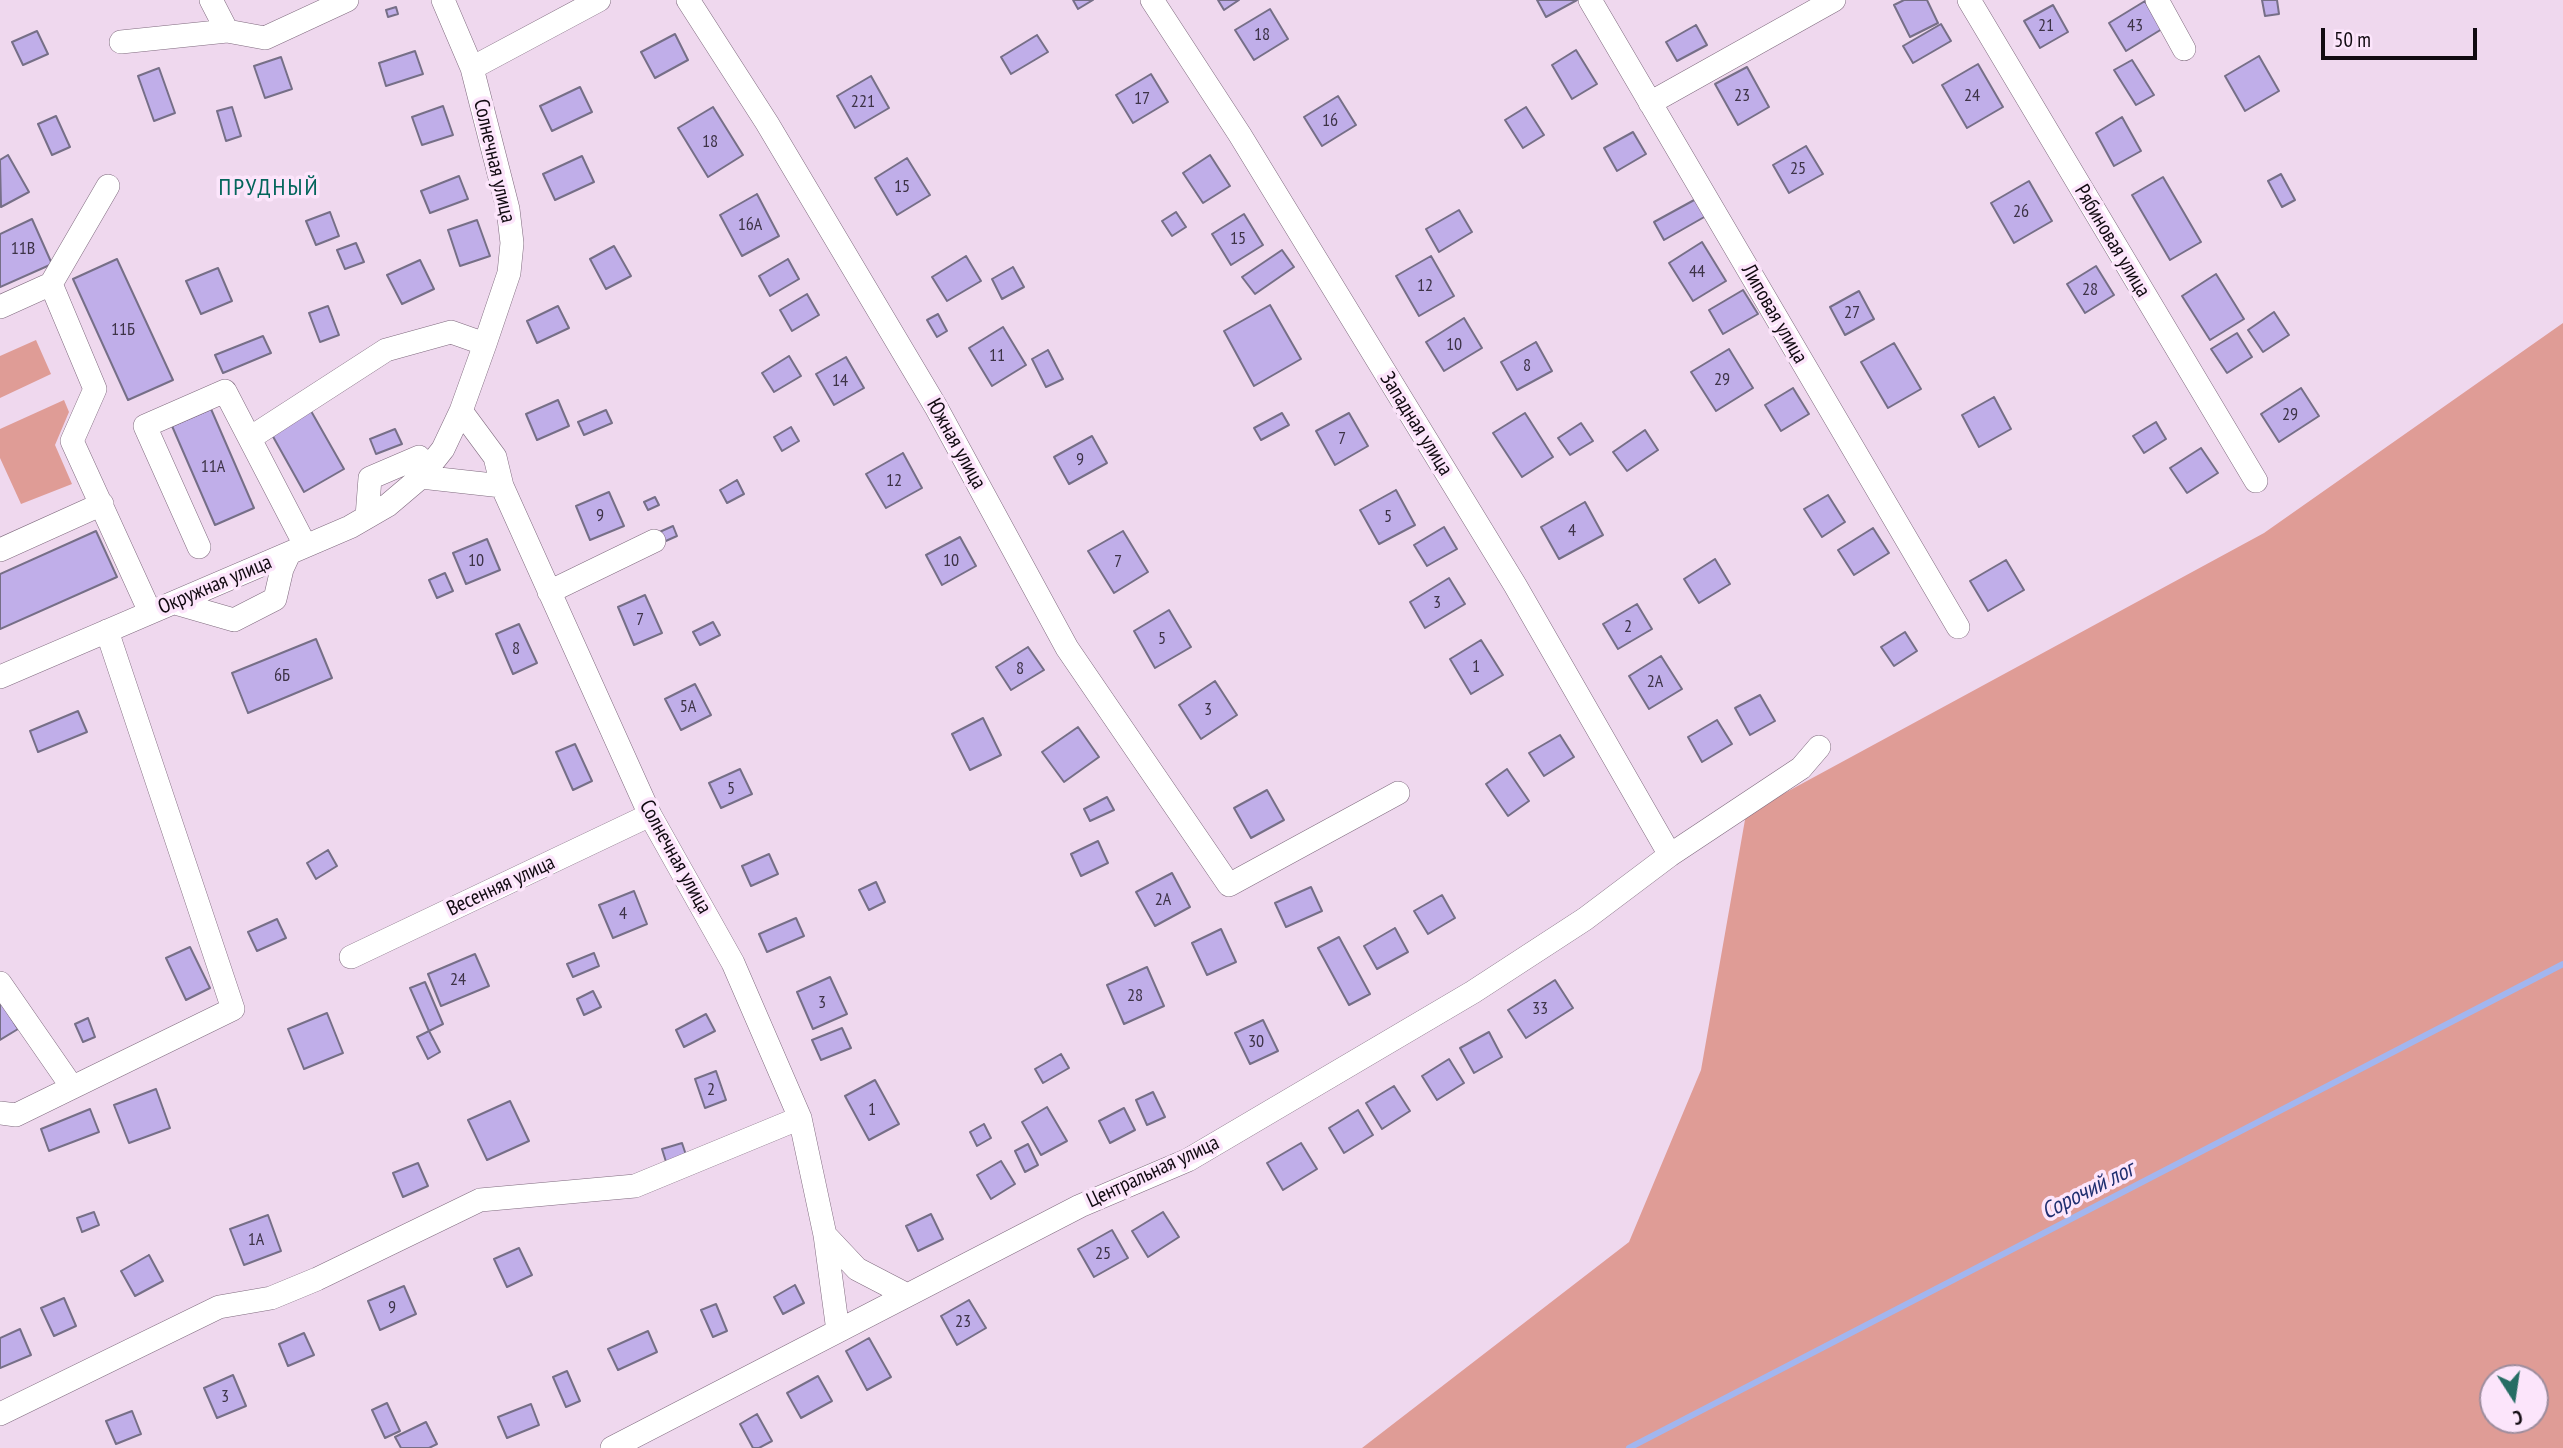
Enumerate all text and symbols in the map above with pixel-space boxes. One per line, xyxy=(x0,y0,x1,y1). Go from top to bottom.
scale bar xyxy=(2325,14,2481,58)
house number: 21 xyxy=(2038,15,2054,37)
house number: 43 xyxy=(2127,15,2143,37)
house number: 18 xyxy=(1254,24,1270,46)
text: 50 m xyxy=(2334,26,2371,53)
house number: 23 xyxy=(1734,85,1750,107)
house number: 24 xyxy=(1964,85,1980,107)
house number: 17 xyxy=(1134,88,1150,110)
house number: 221 xyxy=(851,91,875,113)
street label: Солнечная улица xyxy=(468,97,520,225)
house number: 16 xyxy=(1322,110,1338,132)
house number: 18 xyxy=(702,131,718,153)
house number: 25 xyxy=(1790,158,1806,180)
district label: ПРУДНЫЙ xyxy=(219,174,319,202)
house number: 15 xyxy=(894,176,910,198)
street label: Рябиновая улица xyxy=(2069,180,2155,302)
house number: 26 xyxy=(2013,201,2029,223)
house number: 16А xyxy=(738,214,762,236)
house number: 15 xyxy=(1230,228,1246,250)
house number: 11В xyxy=(11,238,35,260)
street label: Липовая улица xyxy=(1735,260,1813,368)
house number: 44 xyxy=(1689,261,1705,283)
house number: 12 xyxy=(1417,275,1433,297)
house number: 28 xyxy=(2082,279,2098,301)
house number: 27 xyxy=(1844,302,1860,324)
house number: 11Б xyxy=(111,319,135,341)
house number: 10 xyxy=(1446,334,1462,356)
house number: 11 xyxy=(989,345,1005,367)
house number: 8 xyxy=(1523,355,1531,377)
street label: Западная улица xyxy=(1374,368,1458,480)
house number: 29 xyxy=(1714,369,1730,391)
house number: 14 xyxy=(832,370,848,392)
street label: Южная улица xyxy=(921,394,991,494)
house number: 29 xyxy=(2282,404,2298,426)
house number: 7 xyxy=(1338,428,1346,450)
house number: 9 xyxy=(1076,449,1084,471)
house number: 11А xyxy=(201,456,225,478)
house number: 12 xyxy=(886,470,902,492)
house number: 9 xyxy=(596,505,604,527)
house number: 5 xyxy=(1384,506,1392,528)
house number: 4 xyxy=(1568,520,1576,542)
street label: Окружная улица xyxy=(154,550,276,620)
house number: 10 xyxy=(468,550,484,572)
house number: 10 xyxy=(943,550,959,572)
house number: 7 xyxy=(1114,551,1122,573)
house number: 3 xyxy=(1433,592,1441,614)
house number: 7 xyxy=(636,609,644,631)
house number: 2 xyxy=(1624,616,1632,638)
house number: 5 xyxy=(1158,628,1166,650)
house number: 8 xyxy=(512,638,520,660)
house number: 1 xyxy=(1472,656,1480,678)
house number: 8 xyxy=(1016,658,1024,680)
house number: 6Б xyxy=(274,665,290,687)
house number: 2А xyxy=(1647,671,1663,693)
house number: 5А xyxy=(680,696,696,718)
house number: 3 xyxy=(1204,699,1212,721)
house number: 5 xyxy=(727,778,735,800)
street label: Солнечная улица xyxy=(633,796,717,918)
street label: Весенняя улица xyxy=(443,850,559,922)
house number: 2А xyxy=(1155,889,1171,911)
house number: 4 xyxy=(619,903,627,925)
house number: 24 xyxy=(450,969,466,991)
house number: 28 xyxy=(1127,985,1143,1007)
house number: 3 xyxy=(818,992,826,1014)
house number: 33 xyxy=(1532,998,1548,1020)
house number: 30 xyxy=(1248,1031,1264,1053)
house number: 2 xyxy=(707,1079,715,1101)
house number: 1 xyxy=(868,1099,876,1121)
street label: Центральная улица xyxy=(1083,1130,1223,1214)
water label: Сорочий лог xyxy=(2037,1156,2139,1226)
house number: 1А xyxy=(248,1229,264,1251)
house number: 25 xyxy=(1095,1243,1111,1265)
house number: 9 xyxy=(388,1297,396,1319)
house number: 23 xyxy=(955,1311,971,1333)
north arrow xyxy=(2479,1364,2549,1434)
house number: 3 xyxy=(221,1386,229,1408)
text: С xyxy=(2511,1405,2525,1430)

